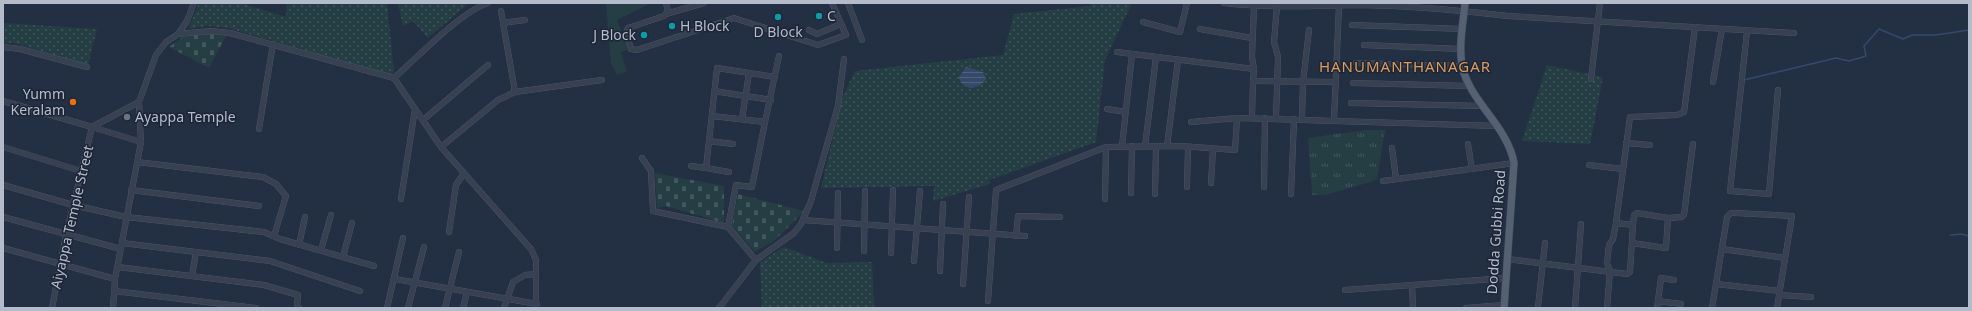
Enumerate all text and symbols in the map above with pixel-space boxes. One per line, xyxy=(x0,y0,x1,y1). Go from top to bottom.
place label: C xyxy=(827,6,836,25)
marker: C xyxy=(814,11,824,21)
marker: D Block xyxy=(773,12,783,22)
place label: H Block xyxy=(680,16,730,35)
marker: H Block xyxy=(667,21,677,31)
place label: D Block xyxy=(753,22,803,41)
place label: J Block xyxy=(591,25,637,44)
marker: J Block xyxy=(639,30,649,40)
district label: HANUMANTHANAGAR xyxy=(1319,56,1491,76)
place label: Yumm Keralam xyxy=(11,84,65,119)
marker: Yumm Keralam xyxy=(68,97,78,107)
place label: Ayappa Temple xyxy=(135,107,236,126)
marker: Ayappa Temple xyxy=(122,112,132,122)
street label: Aiyappa Temple Street xyxy=(46,143,97,291)
street label: Dodda Gubbi Road xyxy=(1482,169,1509,295)

